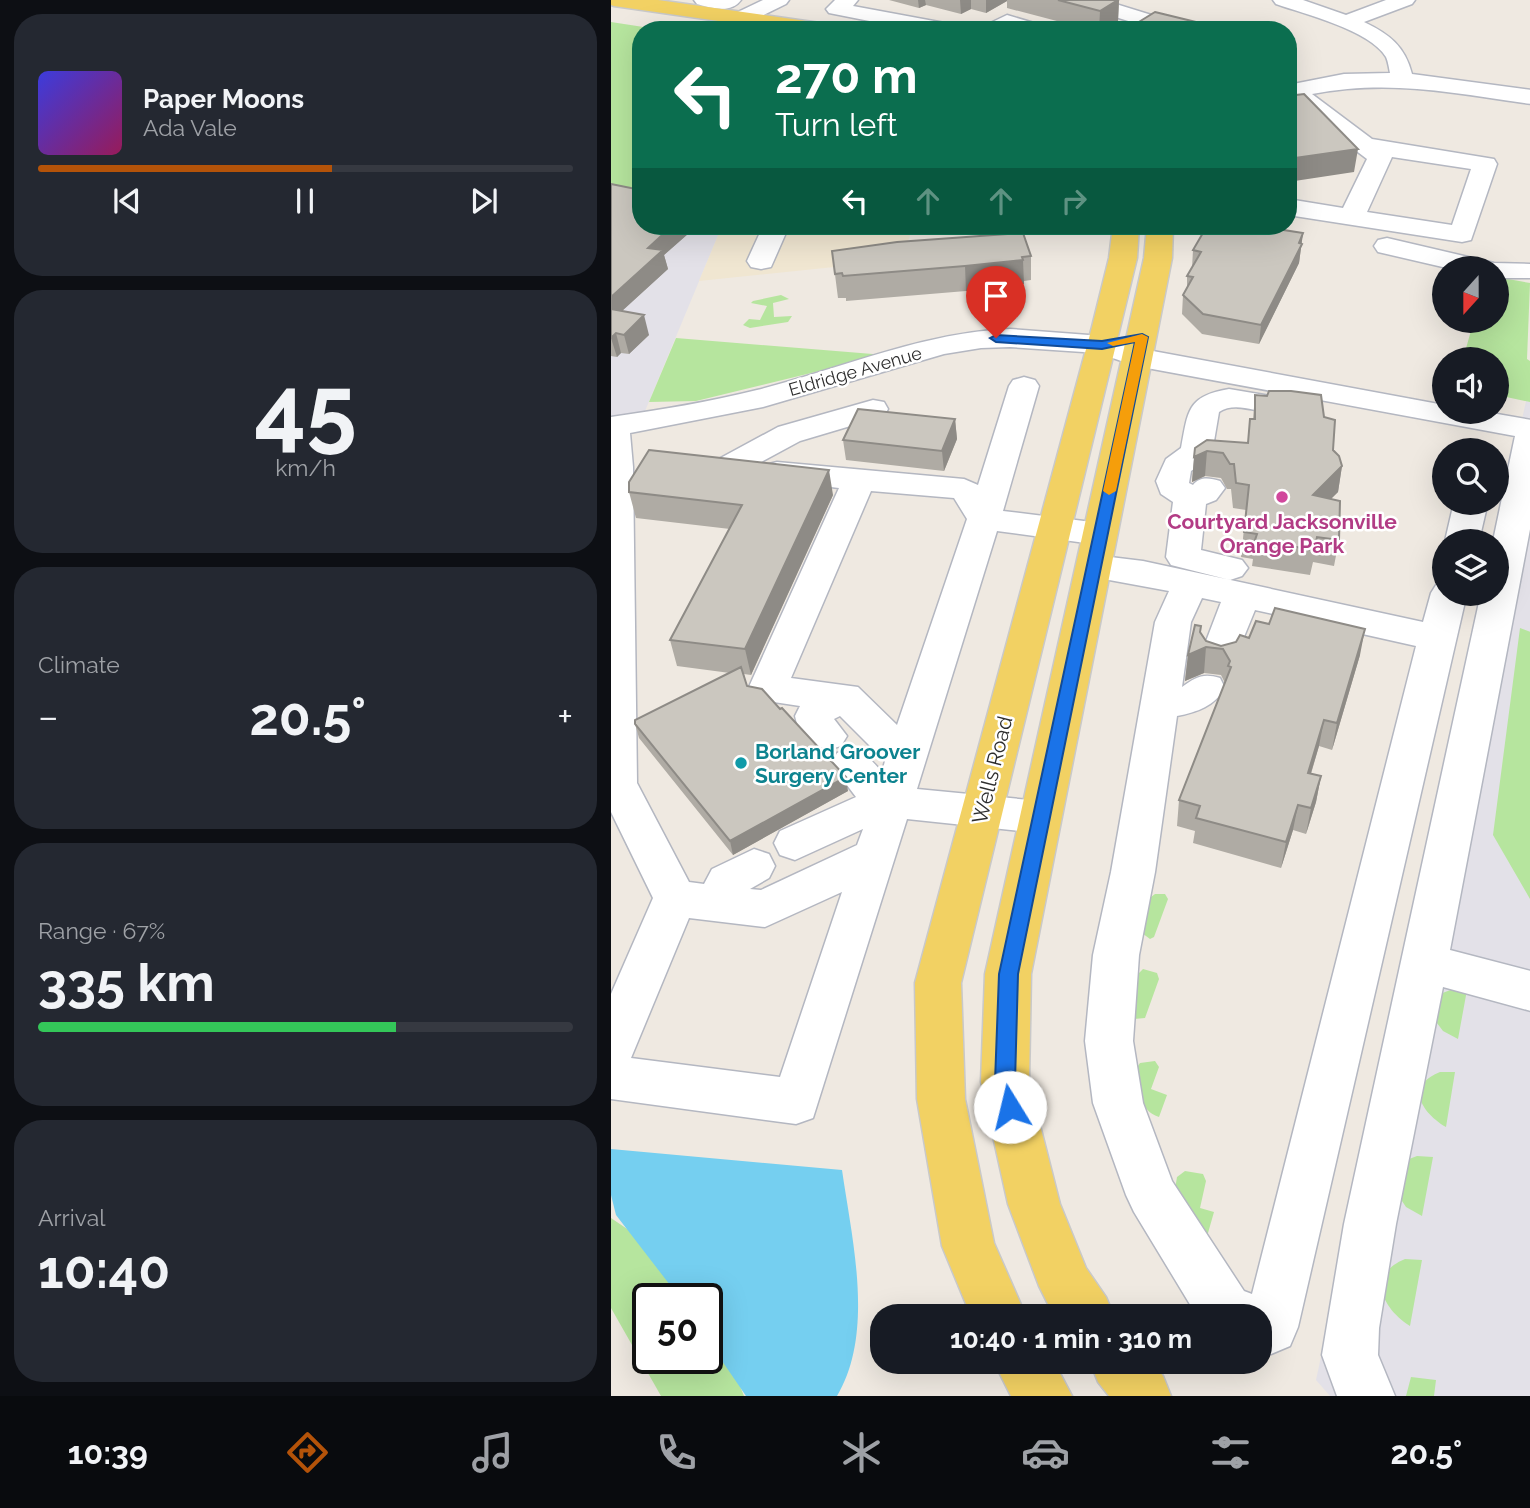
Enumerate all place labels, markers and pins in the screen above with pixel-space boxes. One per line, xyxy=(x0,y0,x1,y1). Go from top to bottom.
pin xyxy=(966,266,1026,338)
marker: Courtyard Jacksonville Orange Park xyxy=(1274,489,1290,505)
place label: Courtyard Jacksonville Orange Park xyxy=(1167,509,1397,558)
place label: Borland Groover Surgery Center xyxy=(755,739,920,788)
marker: Borland Groover Surgery Center xyxy=(733,755,749,771)

